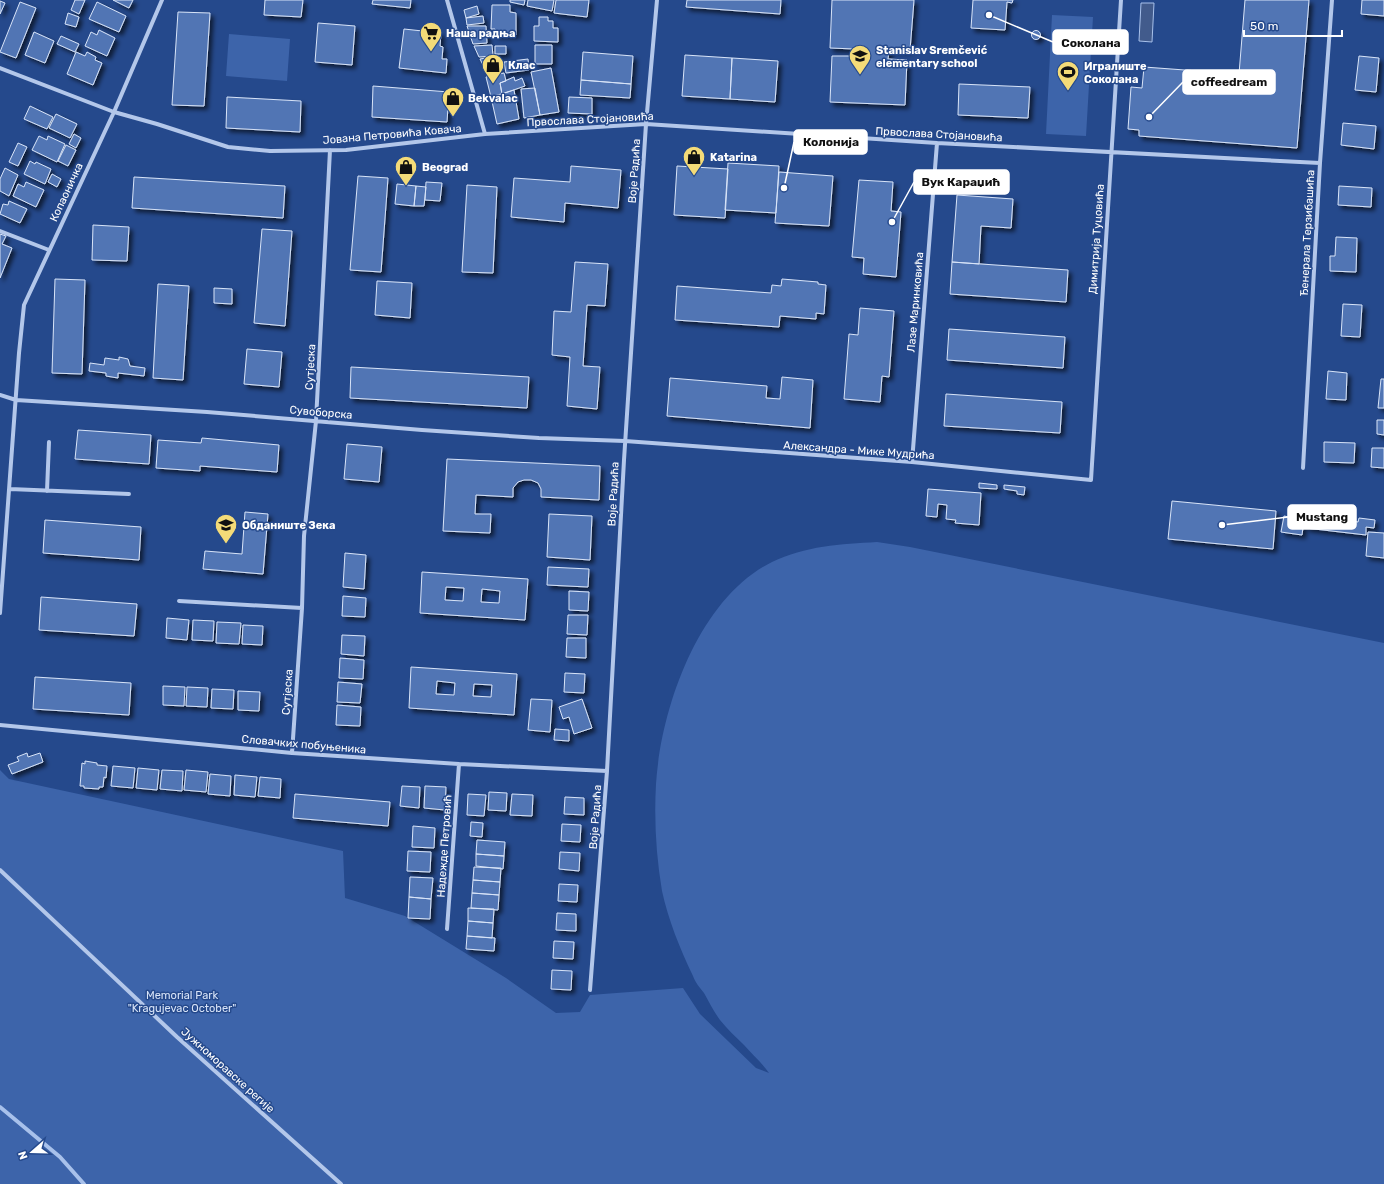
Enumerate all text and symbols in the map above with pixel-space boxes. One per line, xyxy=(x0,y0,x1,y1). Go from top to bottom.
scale bar xyxy=(1244,12,1342,38)
text: 50 m xyxy=(1250,19,1278,33)
supermarket icon: Наша радња xyxy=(418,20,444,53)
place label: Наша радња xyxy=(446,27,515,40)
callout: Соколана xyxy=(1053,30,1128,54)
text: Соколана xyxy=(1061,36,1121,50)
school or university icon: Stanislav Sremčević elementary school xyxy=(847,43,873,76)
place label: Stanislav Sremčević elementary school xyxy=(876,44,988,70)
shop icon: Клас xyxy=(480,52,506,85)
place label: Клас xyxy=(508,59,536,72)
sports icon: Игралиште Соколана xyxy=(1055,59,1081,92)
place label: Игралиште Соколана xyxy=(1084,60,1147,86)
callout: coffeedream xyxy=(1183,70,1275,94)
text: coffeedream xyxy=(1191,75,1267,89)
shop icon: Bekvalac xyxy=(440,85,466,118)
place label: Bekvalac xyxy=(468,92,518,105)
street label: Првослава Стојановића xyxy=(526,110,654,129)
street label: Јована Петровића Ковача xyxy=(322,122,462,147)
street label: Првослава Стојановића xyxy=(875,125,1003,144)
callout: Колонија xyxy=(794,130,867,154)
text: Колонија xyxy=(803,135,859,149)
street label: Воје Радића xyxy=(626,138,643,204)
shop icon: Katarina xyxy=(681,144,707,177)
place label: Katarina xyxy=(710,151,757,164)
shop icon: Beograd xyxy=(393,154,419,187)
street label: Копаоничка xyxy=(47,161,86,224)
place label: Beograd xyxy=(422,161,468,174)
street label: Ђенерала Терзибашића xyxy=(1298,169,1317,297)
callout: Вук Караџић xyxy=(914,170,1009,194)
text: Вук Караџић xyxy=(922,175,1000,189)
street label: Димитрија Туцовића xyxy=(1086,184,1107,295)
street label: Лазе Маринковића xyxy=(905,251,926,353)
street label: Сутјеска xyxy=(303,344,318,390)
street label: Сувоборска xyxy=(289,403,353,422)
street label: Александра - Мике Мудрића xyxy=(783,439,935,462)
street label: Воје Радића xyxy=(605,461,622,527)
callout: Mustang xyxy=(1288,505,1356,529)
text: Mustang xyxy=(1296,510,1348,524)
school or university icon: Обданиште Зека xyxy=(213,512,239,545)
place label: Обданиште Зека xyxy=(242,519,335,532)
street label: Сутјеска xyxy=(279,669,296,715)
street label: Словачких побуњеника xyxy=(241,733,367,756)
street label: Воје Радића xyxy=(587,784,604,850)
street label: Надежде Петровић xyxy=(434,794,455,898)
park label: Memorial Park "Kragujevac October" xyxy=(128,989,236,1015)
street label: Јужноморавске регије xyxy=(178,1025,277,1116)
north arrow xyxy=(12,1132,52,1172)
text: N xyxy=(16,1149,31,1161)

